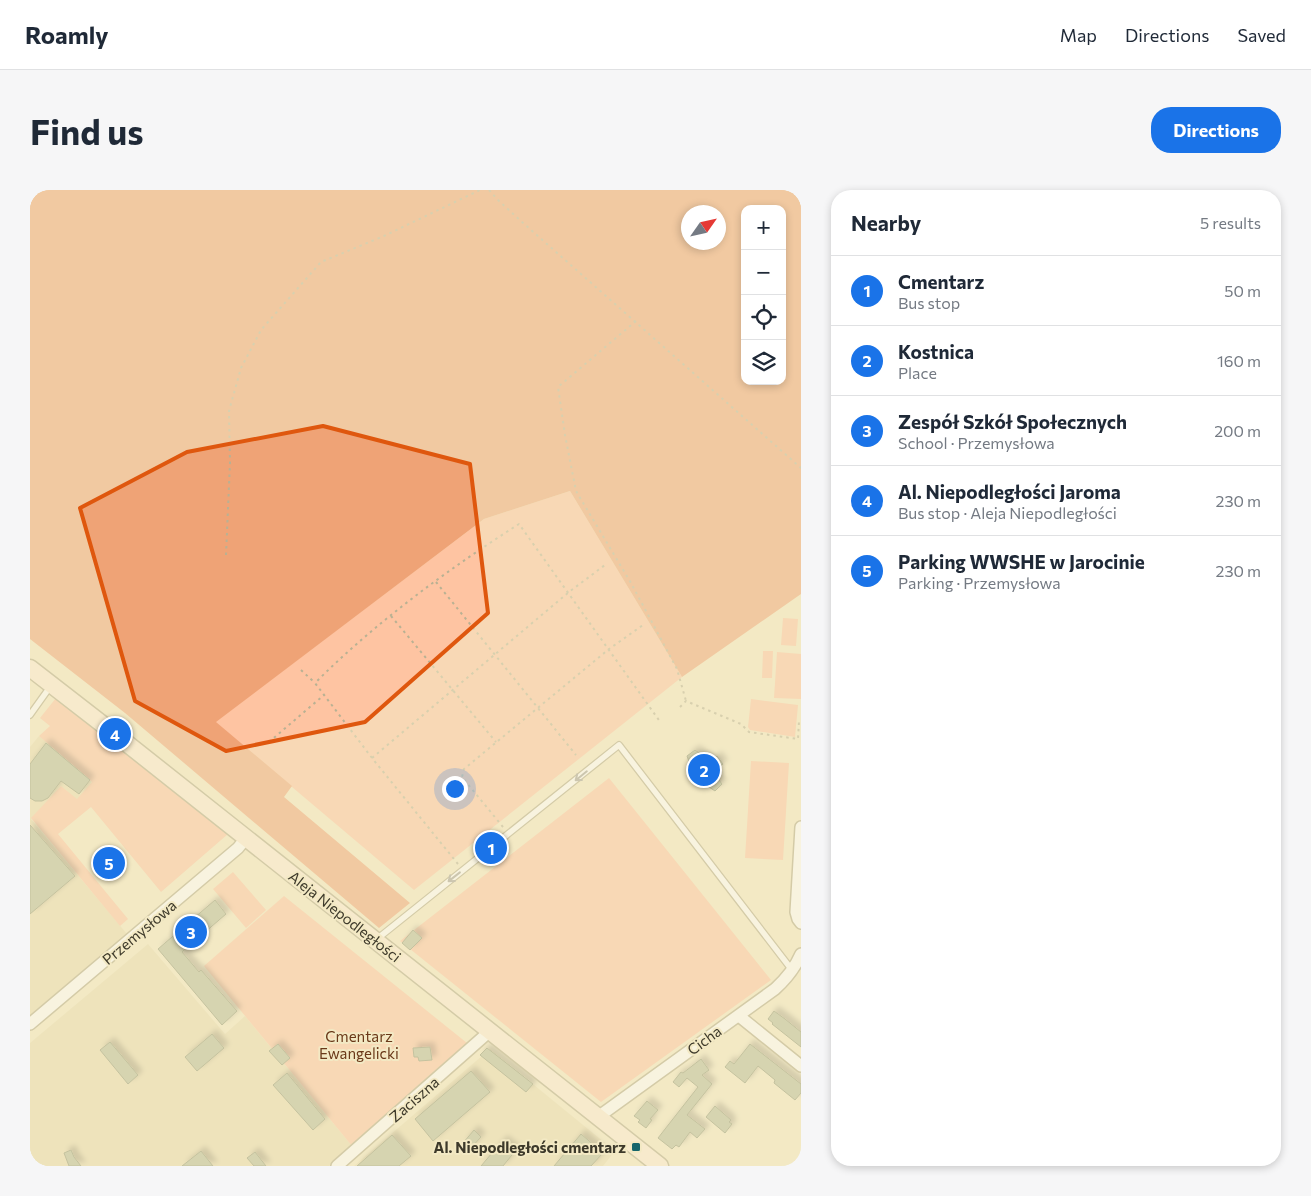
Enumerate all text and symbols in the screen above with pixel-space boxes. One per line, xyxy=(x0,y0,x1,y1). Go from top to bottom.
text: Roamly xyxy=(25,20,108,49)
text: Map xyxy=(1060,24,1097,46)
text: Directions xyxy=(1125,24,1209,46)
text: Saved xyxy=(1237,24,1286,46)
button: Directions xyxy=(1151,107,1281,153)
text: Find us xyxy=(30,109,144,152)
north arrow xyxy=(681,205,726,250)
map controls xyxy=(741,205,786,385)
button: + xyxy=(741,205,786,250)
text: Nearby xyxy=(851,210,921,235)
text: 5 results xyxy=(1200,213,1261,232)
button: − xyxy=(741,250,786,295)
text: Cmentarz xyxy=(898,270,984,293)
text: 1 xyxy=(863,281,871,300)
text: 50 m xyxy=(1224,281,1261,300)
text: Bus stop xyxy=(898,293,960,312)
button: locate xyxy=(741,295,786,340)
button: layers xyxy=(741,340,786,385)
text: Kostnica xyxy=(898,340,974,363)
text: 2 xyxy=(862,351,872,370)
text: 160 m xyxy=(1217,351,1261,370)
text: Place xyxy=(898,363,937,382)
text: Zespół Szkół Społecznych xyxy=(898,410,1127,433)
text: 3 xyxy=(862,421,872,440)
text: 200 m xyxy=(1214,421,1261,440)
text: School · Przemysłowa xyxy=(898,433,1055,452)
text: Al. Niepodległości Jaroma xyxy=(898,480,1121,503)
text: 4 xyxy=(862,491,872,510)
text: 230 m xyxy=(1216,491,1261,510)
text: Bus stop · Aleja Niepodległości xyxy=(898,503,1117,522)
text: Parking WWSHE w Jarocinie xyxy=(898,550,1145,573)
text: 5 xyxy=(862,561,872,580)
text: 230 m xyxy=(1216,561,1261,580)
text: Parking · Przemysłowa xyxy=(898,573,1061,592)
pin: 4 xyxy=(99,715,131,753)
pin: 2 xyxy=(688,751,720,789)
one-way arrow xyxy=(575,770,588,781)
your location xyxy=(442,776,468,802)
pin: 1 xyxy=(475,829,507,867)
pin: 5 xyxy=(93,844,125,882)
street label: Aleja Niepodległości xyxy=(285,867,405,965)
one-way arrow xyxy=(447,872,461,882)
street label: Przemysłowa xyxy=(98,896,180,968)
pin: 3 xyxy=(175,913,207,951)
street label: Cicha xyxy=(683,1022,725,1058)
park label: Cmentarz Ewangelicki xyxy=(319,1027,399,1062)
street label: Zaciszna xyxy=(385,1073,443,1125)
place label: Al. Niepodległości cmentarz xyxy=(434,1138,626,1156)
marker: Al. Niepodległości cmentarz xyxy=(630,1141,642,1153)

